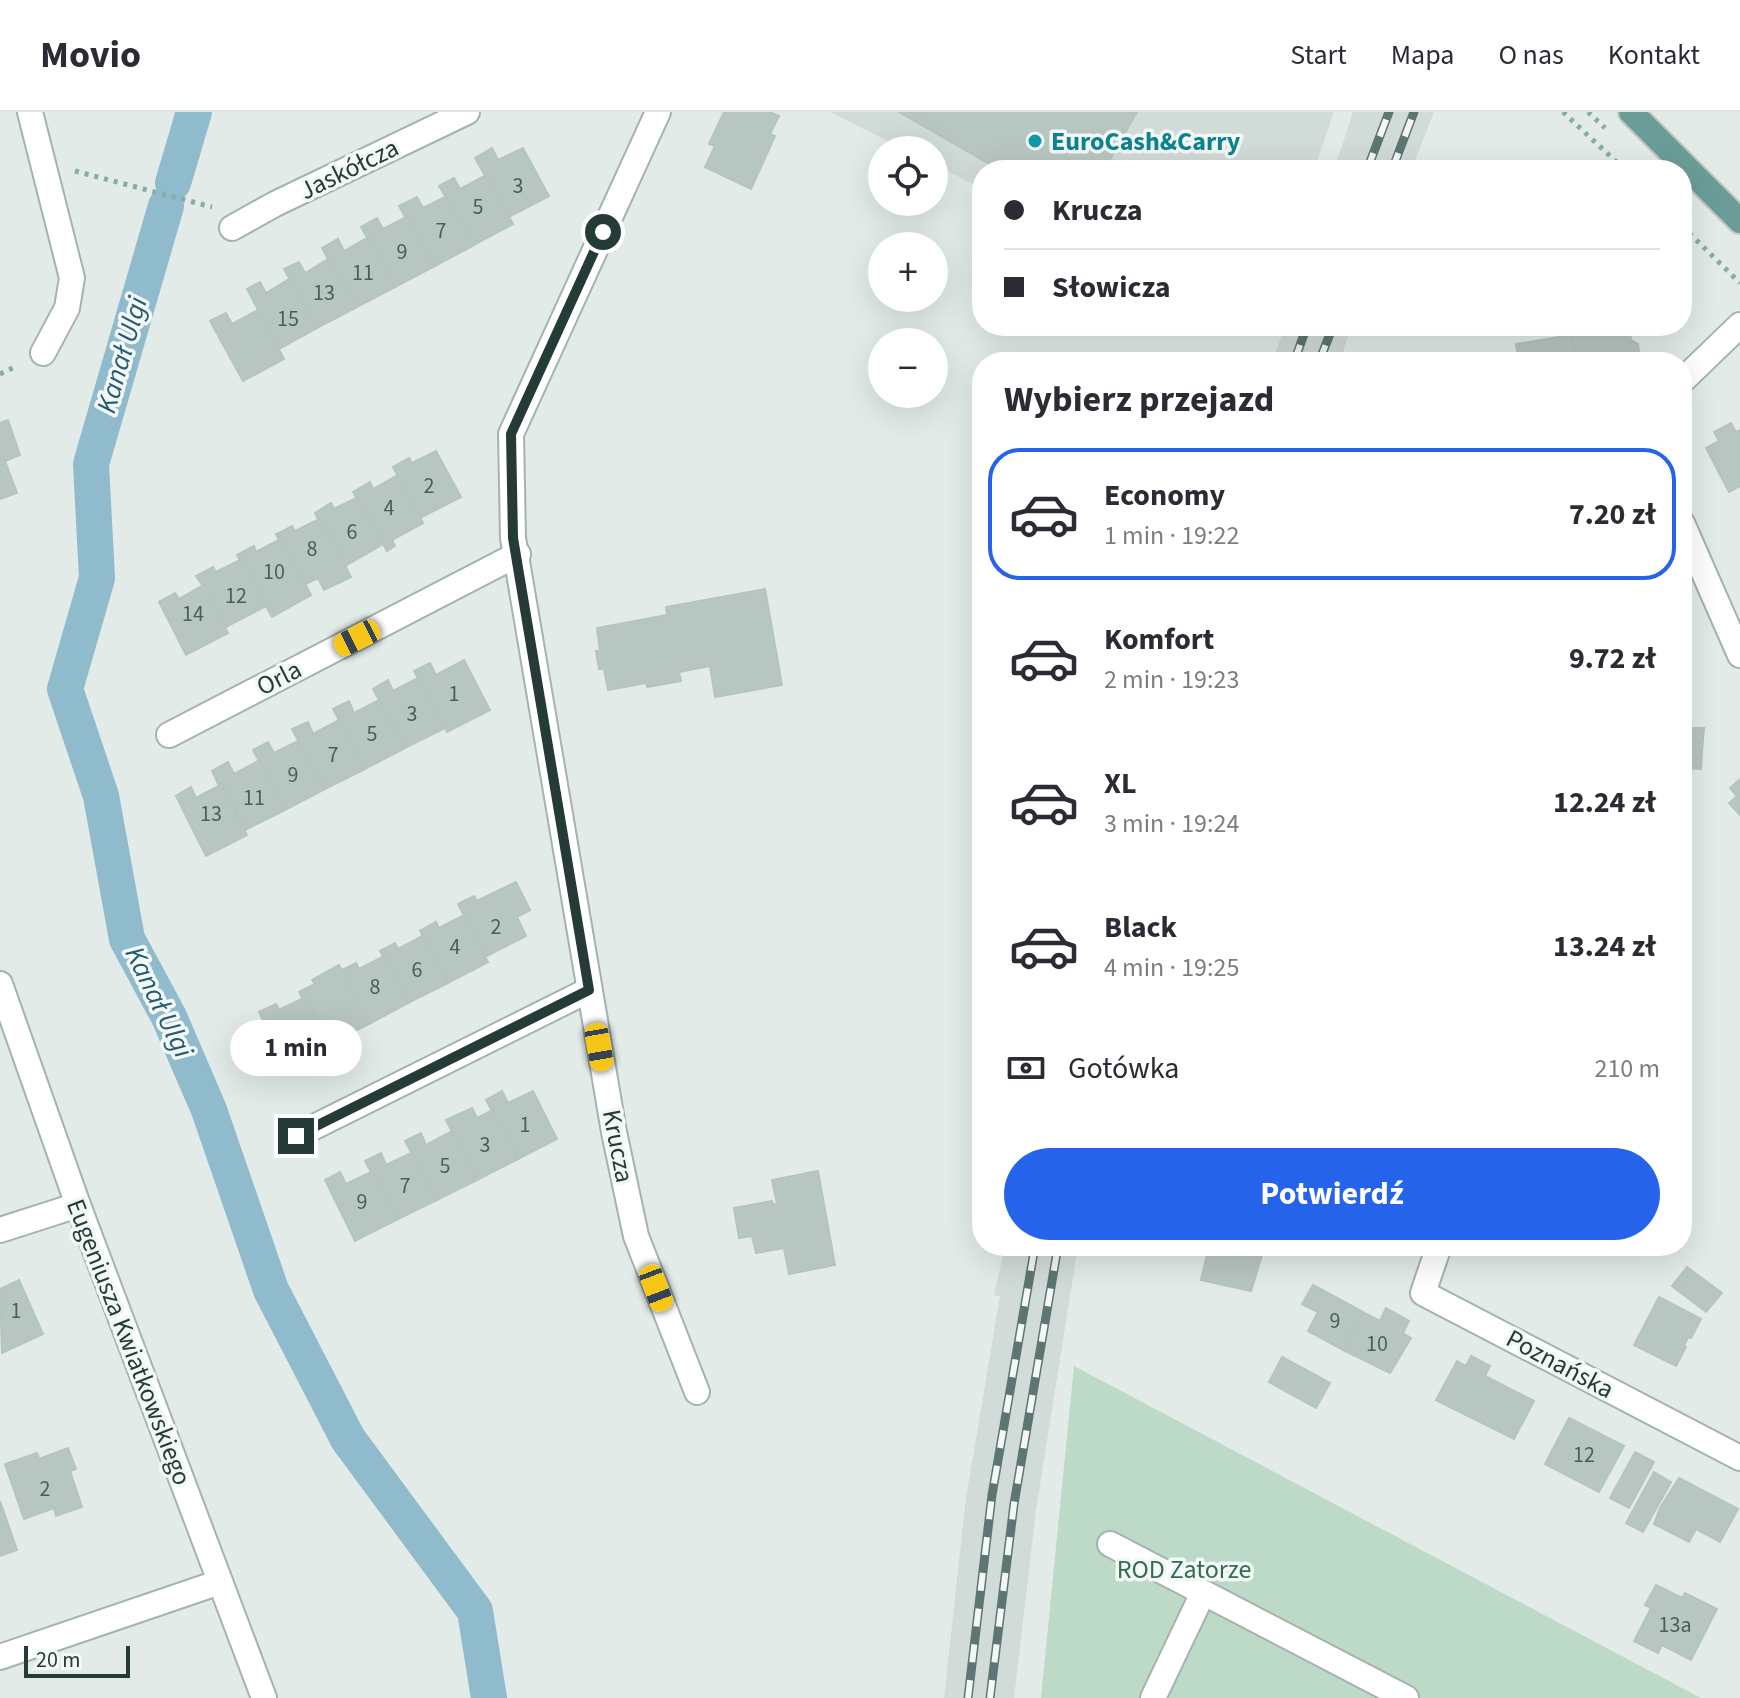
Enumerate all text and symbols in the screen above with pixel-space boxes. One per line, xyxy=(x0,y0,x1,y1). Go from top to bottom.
text: Movio xyxy=(40,28,141,82)
text: Start xyxy=(1290,35,1347,75)
text: Mapa xyxy=(1391,35,1454,75)
text: O nas xyxy=(1498,35,1564,75)
text: Kontakt xyxy=(1608,35,1700,75)
place label: EuroCash&Carry xyxy=(1051,123,1241,160)
street label: Jaskółcza xyxy=(293,129,405,209)
marker: EuroCash&Carry xyxy=(1026,132,1044,150)
map controls xyxy=(868,136,948,408)
button: locate xyxy=(868,136,948,216)
house number: 3 xyxy=(513,170,523,202)
text: Krucza xyxy=(1052,189,1143,232)
house number: 5 xyxy=(473,191,483,223)
route start xyxy=(585,214,621,250)
house number: 7 xyxy=(436,215,447,247)
button: + xyxy=(868,232,948,312)
house number: 9 xyxy=(397,236,407,268)
house number: 11 xyxy=(352,257,374,289)
text: Słowicza xyxy=(1052,266,1171,309)
house number: 13 xyxy=(313,277,335,309)
water label: Kanał Ulgi xyxy=(86,292,158,418)
house number: 15 xyxy=(277,303,299,335)
button: − xyxy=(868,328,948,408)
text: Wybierz przejazd xyxy=(1004,374,1274,425)
house number: 2 xyxy=(424,470,434,502)
text: Economy xyxy=(1104,474,1225,517)
icon: car xyxy=(1008,478,1080,550)
house number: 4 xyxy=(384,492,395,524)
text: 7.20 zł xyxy=(1569,493,1656,536)
house number: 6 xyxy=(347,516,358,548)
text: 1 min · 19:22 xyxy=(1104,517,1239,554)
house number: 8 xyxy=(307,533,318,565)
house number: 10 xyxy=(263,556,285,588)
house number: 12 xyxy=(225,580,247,612)
house number: 14 xyxy=(182,598,204,630)
car xyxy=(330,616,384,660)
text: Komfort xyxy=(1104,618,1214,661)
icon: car xyxy=(1008,622,1080,694)
text: 9.72 zł xyxy=(1569,637,1656,680)
street label: Orla xyxy=(250,651,308,705)
text: 2 min · 19:23 xyxy=(1104,661,1239,698)
house number: 1 xyxy=(449,678,459,710)
house number: 3 xyxy=(407,698,417,730)
house number: 5 xyxy=(367,718,377,750)
house number: 7 xyxy=(328,739,339,771)
house number: 9 xyxy=(288,759,298,791)
text: XL xyxy=(1104,762,1137,805)
icon: car xyxy=(1008,766,1080,838)
text: 12.24 zł xyxy=(1553,781,1656,824)
house number: 11 xyxy=(243,782,265,814)
house number: 13 xyxy=(200,798,222,830)
text: 3 min · 19:24 xyxy=(1104,805,1239,842)
text: Black xyxy=(1104,906,1177,949)
icon: car xyxy=(1008,910,1080,982)
house number: 2 xyxy=(491,911,501,943)
text: 13.24 zł xyxy=(1553,925,1656,968)
house number: 4 xyxy=(450,931,461,963)
water label: Kanał Ulgi xyxy=(115,940,203,1065)
text: 4 min · 19:25 xyxy=(1104,949,1239,986)
house number: 6 xyxy=(412,954,423,986)
house number: 8 xyxy=(370,971,381,1003)
callout: 1 min xyxy=(230,1020,362,1076)
car xyxy=(583,1021,615,1073)
text: 1 min xyxy=(264,1029,328,1066)
icon: cash xyxy=(1004,1046,1048,1090)
text: Gotówka xyxy=(1068,1047,1179,1090)
text: 210 m xyxy=(1594,1050,1660,1087)
street label: Krucza xyxy=(593,1106,643,1186)
house number: 1 xyxy=(520,1109,530,1141)
route end xyxy=(278,1118,314,1154)
house number: 3 xyxy=(480,1129,490,1161)
button: Potwierdź xyxy=(1004,1148,1660,1240)
house number: 5 xyxy=(440,1150,450,1182)
house number: 7 xyxy=(400,1170,411,1202)
house number: 9 xyxy=(357,1186,367,1218)
street label: Eugeniusza Kwiatkowskiego xyxy=(57,1194,201,1490)
car xyxy=(636,1261,676,1315)
house number: 1 xyxy=(11,1295,21,1327)
house number: 9 xyxy=(1330,1305,1340,1337)
street label: Poznańska xyxy=(1500,1320,1620,1408)
house number: 10 xyxy=(1366,1328,1388,1360)
house number: 12 xyxy=(1573,1439,1595,1471)
house number: 2 xyxy=(40,1473,50,1505)
park label: ROD Zatorze xyxy=(1117,1551,1251,1588)
house number: 13a xyxy=(1659,1609,1691,1641)
scale bar xyxy=(24,1642,130,1678)
text: 20 m xyxy=(36,1644,81,1676)

